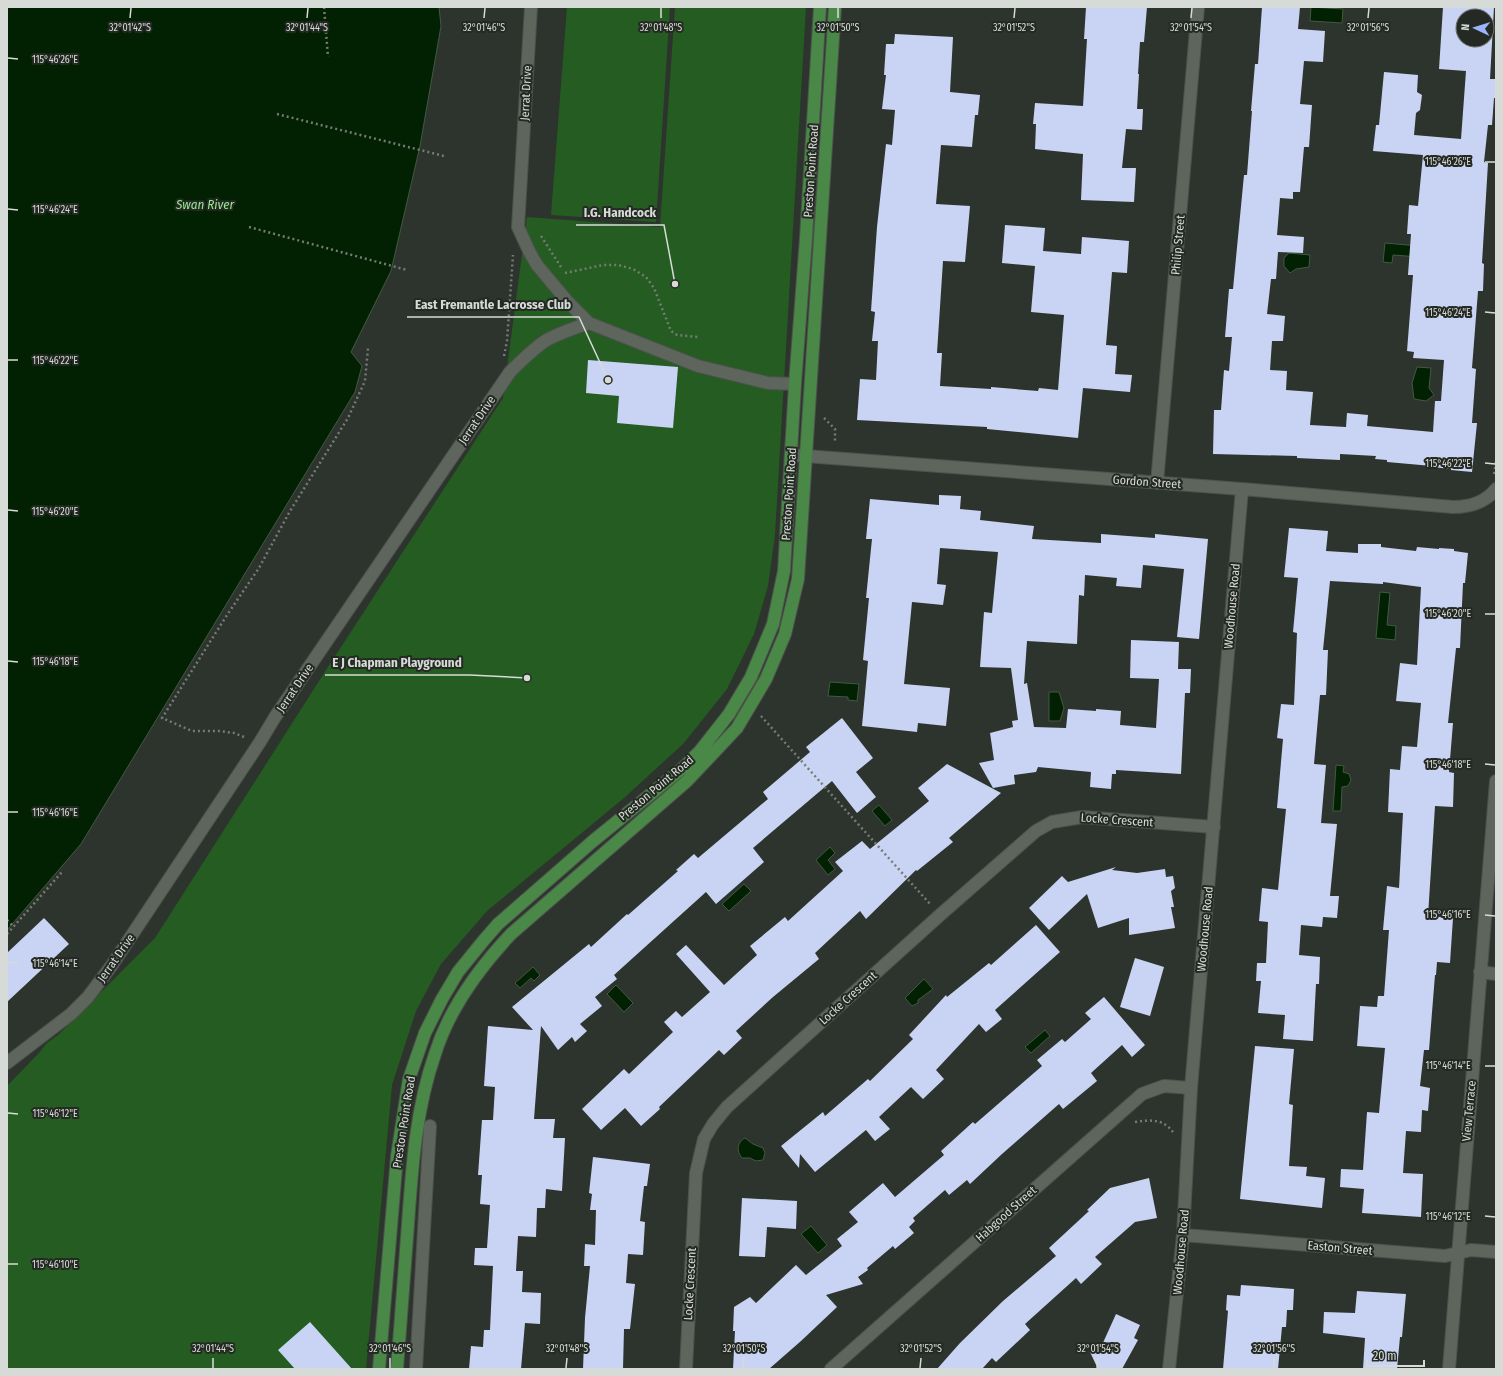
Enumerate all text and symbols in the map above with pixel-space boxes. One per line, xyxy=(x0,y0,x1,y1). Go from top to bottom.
north arrow xyxy=(1455,8,1495,48)
text: 32°01'42"S xyxy=(109,22,151,34)
text: 32°01'44"S xyxy=(286,22,328,34)
text: 32°01'46"S xyxy=(463,22,505,34)
text: 32°01'48"S xyxy=(640,22,682,34)
text: 32°01'50"S xyxy=(817,22,859,34)
text: 32°01'52"S xyxy=(993,22,1035,34)
text: 32°01'54"S xyxy=(1170,22,1212,34)
text: 32°01'56"S xyxy=(1347,22,1389,34)
text: N xyxy=(1459,24,1472,31)
text: 115°46'26"E xyxy=(32,54,78,66)
street label: Jerrat Drive xyxy=(518,65,534,121)
street label: Preston Point Road xyxy=(801,124,821,218)
text: 115°46'26"E xyxy=(1425,156,1471,168)
water label: Swan River xyxy=(175,197,235,212)
callout: I.G. Handcock xyxy=(576,200,664,225)
text: 115°46'24"E xyxy=(32,204,78,216)
text: I.G. Handcock xyxy=(584,205,657,220)
street label: Philip Street xyxy=(1168,214,1188,276)
callout: East Fremantle Lacrosse Club xyxy=(407,292,579,317)
text: East Fremantle Lacrosse Club xyxy=(415,297,571,312)
text: 115°46'24"E xyxy=(1425,307,1471,319)
text: 115°46'22"E xyxy=(32,355,78,367)
street label: Jerrat Drive xyxy=(456,393,498,447)
street label: Preston Point Road xyxy=(779,447,799,541)
text: 115°46'22"E xyxy=(1425,458,1471,470)
street label: Gordon Street xyxy=(1112,473,1182,491)
text: 115°46'20"E xyxy=(32,506,79,518)
street label: Woodhouse Road xyxy=(1221,563,1243,649)
text: 115°46'20"E xyxy=(1425,608,1472,620)
callout: E J Chapman Playground xyxy=(325,650,470,675)
text: E J Chapman Playground xyxy=(332,655,462,670)
text: 115°46'18"E xyxy=(32,656,78,668)
street label: Jerrat Drive xyxy=(274,661,316,715)
street label: Preston Point Road xyxy=(616,753,696,823)
text: 115°46'18"E xyxy=(1425,759,1471,771)
text: 115°46'16"E xyxy=(32,807,78,819)
street label: Locke Crescent xyxy=(1080,810,1154,830)
street label: Woodhouse Road xyxy=(1194,886,1216,972)
text: 115°46'16"E xyxy=(1425,909,1471,921)
street label: Jerrat Drive xyxy=(94,931,138,985)
text: 115°46'14"E xyxy=(32,958,78,970)
street label: Locke Crescent xyxy=(816,968,880,1028)
text: 115°46'14"E xyxy=(1425,1060,1471,1072)
street label: Preston Point Road xyxy=(390,1075,418,1169)
street label: View Terrace xyxy=(1459,1080,1479,1142)
text: 115°46'12"E xyxy=(32,1108,78,1120)
street label: Habgood Street xyxy=(973,1183,1039,1245)
street label: Woodhouse Road xyxy=(1170,1209,1192,1295)
text: 115°46'12"E xyxy=(1425,1211,1471,1223)
street label: Easton Street xyxy=(1307,1238,1373,1258)
street label: Locke Crescent xyxy=(681,1247,699,1321)
text: 115°46'10"E xyxy=(32,1259,78,1271)
scale bar xyxy=(1367,1342,1424,1368)
text: 32°01'44"S xyxy=(192,1343,234,1355)
text: 32°01'46"S xyxy=(369,1343,411,1355)
text: 32°01'48"S xyxy=(546,1343,588,1355)
text: 32°01'50"S xyxy=(723,1343,765,1355)
text: 32°01'52"S xyxy=(900,1343,942,1355)
text: 32°01'54"S xyxy=(1077,1343,1119,1355)
text: 32°01'56"S xyxy=(1253,1343,1295,1355)
text: 20 m xyxy=(1373,1349,1397,1363)

